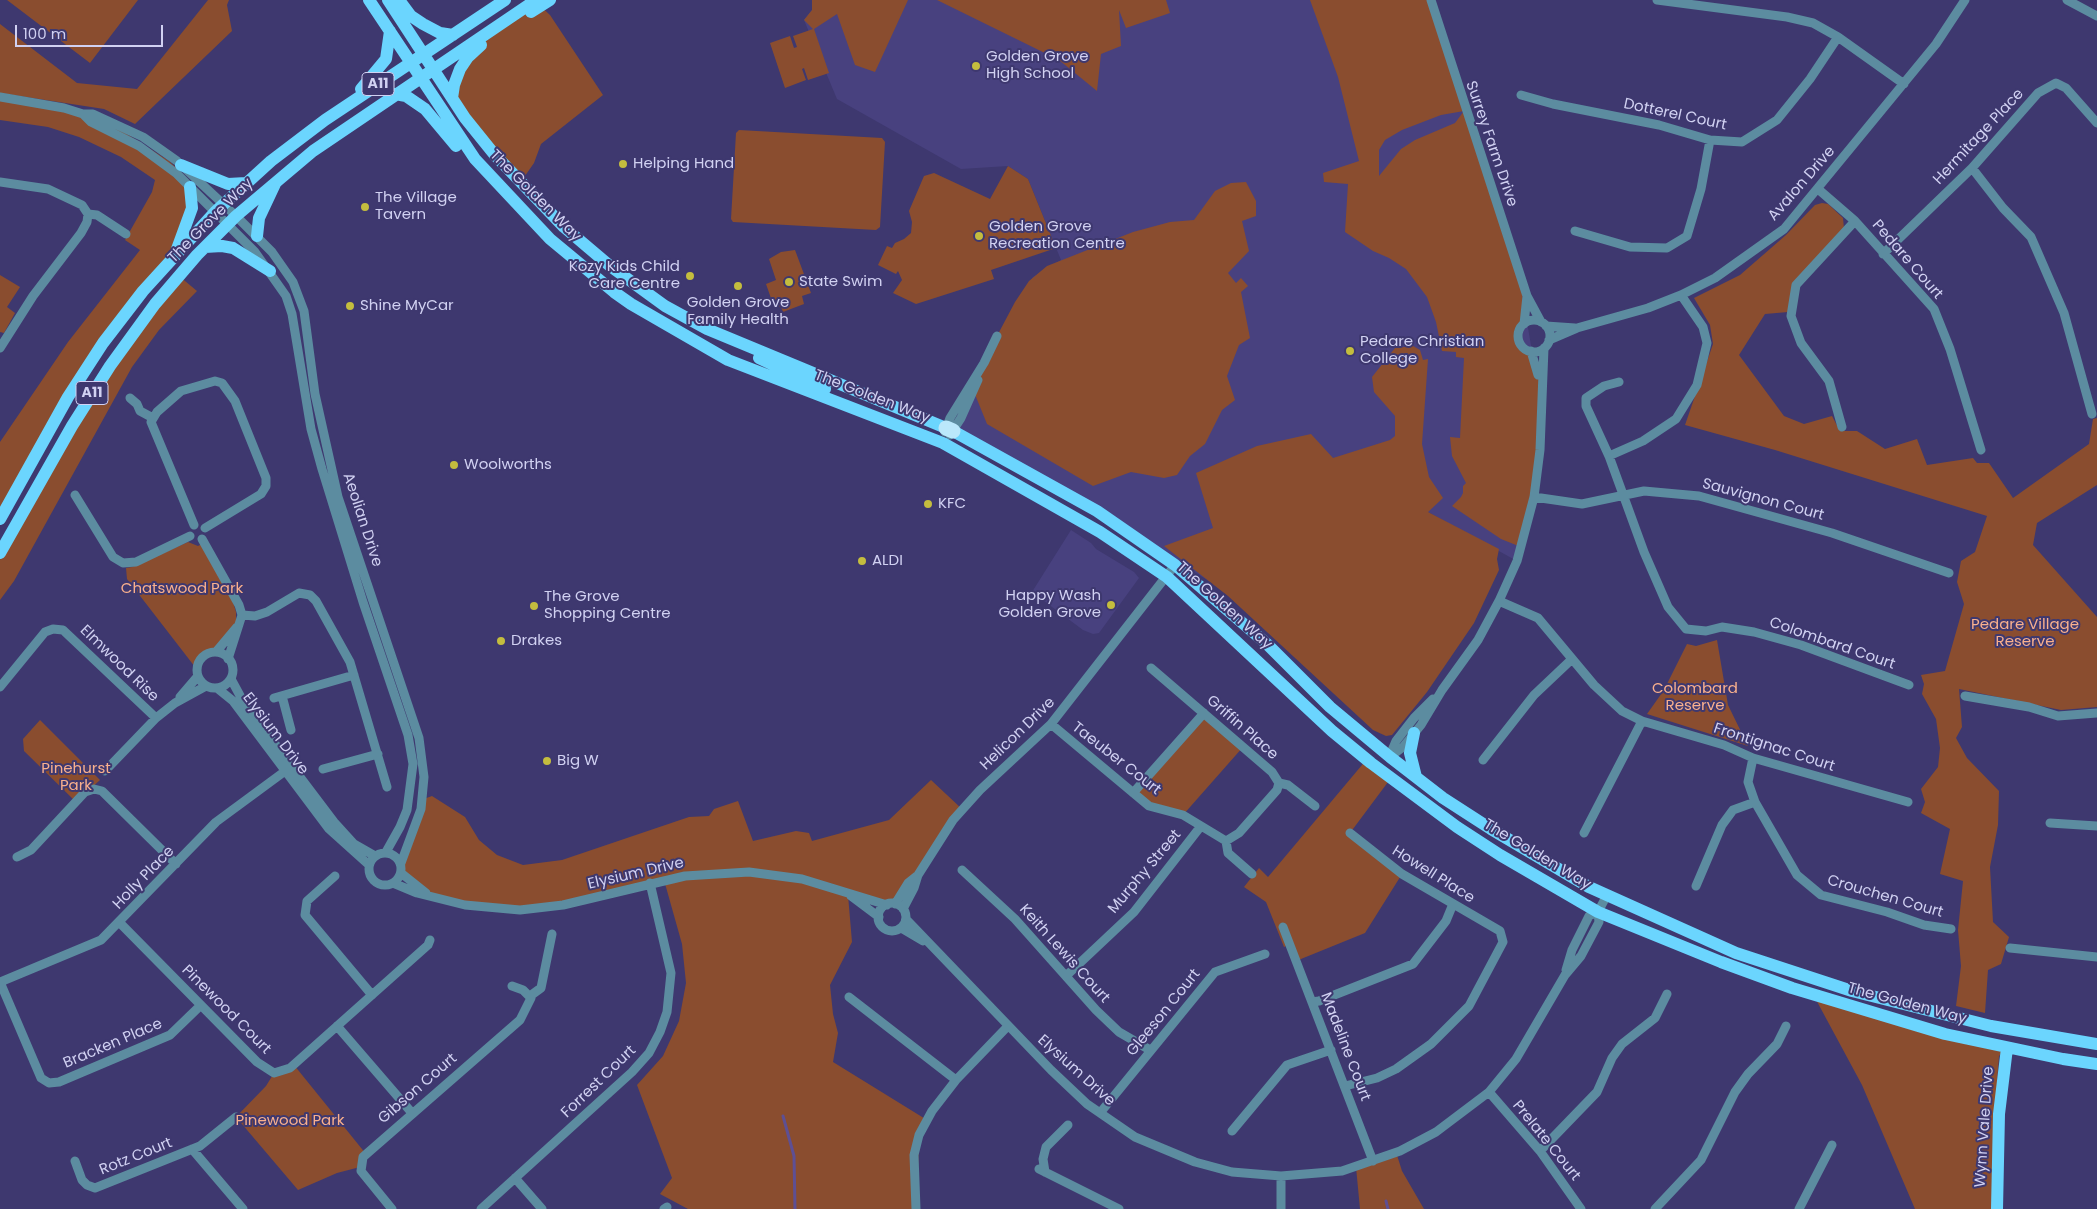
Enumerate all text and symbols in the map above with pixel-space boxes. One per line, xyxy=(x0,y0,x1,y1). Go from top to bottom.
scale bar xyxy=(18,15,165,47)
text: 100 m xyxy=(23,23,66,44)
place label: Golden Grove High School xyxy=(986,48,1089,83)
marker: Golden Grove High School xyxy=(970,60,982,72)
road number: A11 xyxy=(362,72,394,96)
street label: Surrey Farm Drive xyxy=(1461,79,1521,209)
street label: Hermitage Place xyxy=(1930,85,2028,189)
street label: Dotterel Court xyxy=(1622,95,1728,135)
street label: Avalon Drive xyxy=(1765,143,1839,225)
street label: The Golden Way xyxy=(485,146,585,246)
place label: Helping Hand xyxy=(633,155,734,173)
marker: Helping Hand xyxy=(617,158,629,170)
street label: The Grove Way xyxy=(165,175,257,267)
place label: The Village Tavern xyxy=(375,189,457,224)
marker: The Village Tavern xyxy=(359,201,371,213)
street label: Pedare Court xyxy=(1868,217,1946,303)
place label: Golden Grove Recreation Centre xyxy=(989,218,1125,253)
marker: Golden Grove Recreation Centre xyxy=(973,230,985,242)
place label: Kozy Kids Child Care Centre xyxy=(569,258,680,293)
marker: Kozy Kids Child Care Centre xyxy=(684,270,696,282)
place label: State Swim xyxy=(799,273,882,291)
marker: State Swim xyxy=(783,276,795,288)
marker: Golden Grove Family Health xyxy=(732,280,744,292)
place label: Golden Grove Family Health xyxy=(687,294,789,329)
place label: Shine MyCar xyxy=(360,297,454,315)
marker: Shine MyCar xyxy=(344,300,356,312)
place label: Pedare Christian College xyxy=(1360,333,1484,368)
marker: Pedare Christian College xyxy=(1344,345,1356,357)
street label: The Golden Way xyxy=(812,367,932,427)
road number: A11 xyxy=(76,382,108,404)
place label: Woolworths xyxy=(464,456,552,474)
marker: Woolworths xyxy=(448,459,460,471)
street label: Aeolian Drive xyxy=(338,471,386,569)
street label: Sauvignon Court xyxy=(1700,475,1826,525)
place label: KFC xyxy=(938,495,966,513)
marker: KFC xyxy=(922,498,934,510)
place label: ALDI xyxy=(872,552,903,570)
marker: ALDI xyxy=(856,555,868,567)
street label: The Golden Way xyxy=(1173,558,1275,654)
park label: Chatswood Park xyxy=(121,580,243,598)
place label: Happy Wash Golden Grove xyxy=(998,587,1101,622)
place label: The Grove Shopping Centre xyxy=(544,588,671,623)
marker: Happy Wash Golden Grove xyxy=(1105,599,1117,611)
marker: The Grove Shopping Centre xyxy=(528,600,540,612)
street label: Colombard Court xyxy=(1767,614,1897,674)
park label: Pedare Village Reserve xyxy=(1971,616,2079,651)
street label: Elmwood Rise xyxy=(76,622,162,706)
place label: Drakes xyxy=(511,632,562,650)
marker: Drakes xyxy=(495,635,507,647)
park label: Colombard Reserve xyxy=(1652,680,1738,715)
street label: Elysium Drive xyxy=(238,689,312,779)
street label: Griffin Place xyxy=(1202,692,1282,764)
street label: Helicon Drive xyxy=(977,694,1059,774)
street label: Taeuber Court xyxy=(1068,719,1164,799)
street label: Frontignac Court xyxy=(1711,720,1837,776)
place label: Big W xyxy=(557,752,599,770)
marker: Big W xyxy=(541,755,553,767)
park label: Pinehurst Park xyxy=(41,760,111,795)
street label: The Golden Way xyxy=(1480,816,1594,894)
street label: Murphy Street xyxy=(1105,826,1185,918)
street label: Howell Place xyxy=(1388,842,1478,908)
street label: Holly Place xyxy=(109,843,179,913)
street label: Elysium Drive xyxy=(586,854,686,894)
street label: Crouchen Court xyxy=(1825,872,1945,922)
street label: Keith Lewis Court xyxy=(1015,901,1113,1007)
street label: Pinewood Court xyxy=(178,962,274,1058)
street label: Gleeson Court xyxy=(1123,966,1205,1060)
street label: The Golden Way xyxy=(1846,979,1968,1029)
street label: Madeline Court xyxy=(1316,990,1374,1104)
street label: Bracken Place xyxy=(61,1015,165,1073)
street label: Elysium Drive xyxy=(1034,1032,1118,1110)
street label: Forrest Court xyxy=(558,1042,640,1122)
street label: Gibson Court xyxy=(375,1050,461,1128)
street label: Wynn Vale Drive xyxy=(1972,1066,1998,1188)
street label: Prelate Court xyxy=(1508,1097,1584,1185)
park label: Pinewood Park xyxy=(235,1112,345,1130)
street label: Rotz Court xyxy=(97,1134,175,1180)

